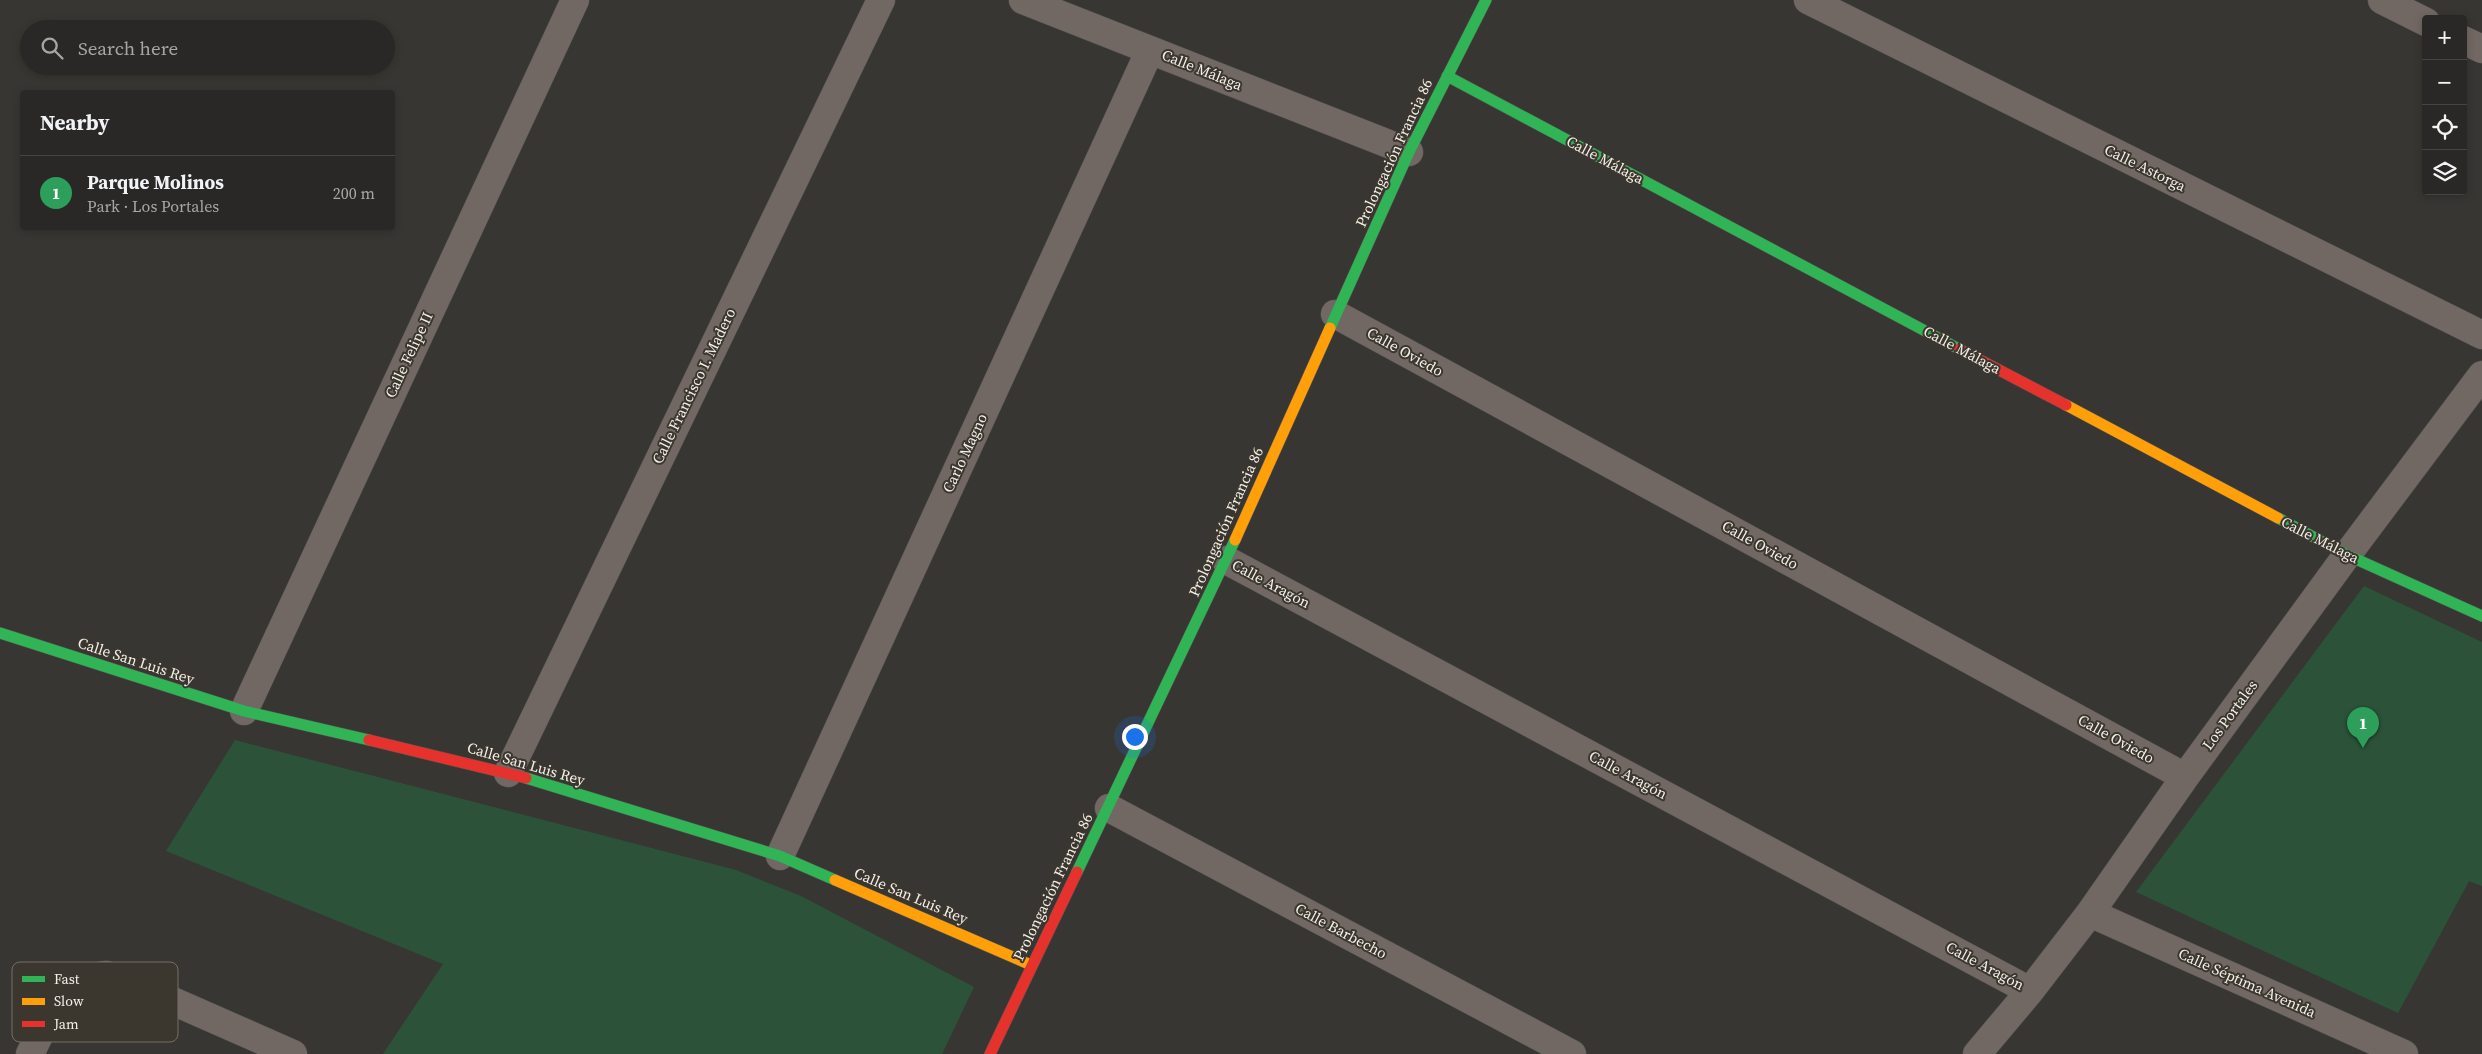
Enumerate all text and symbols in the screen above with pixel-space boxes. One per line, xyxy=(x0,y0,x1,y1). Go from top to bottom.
map controls xyxy=(2422,15,2467,195)
button: + xyxy=(2422,15,2467,60)
search box xyxy=(20,20,395,75)
icon: search xyxy=(38,34,66,62)
text: Search here xyxy=(78,35,178,61)
street label: Calle Málaga xyxy=(1159,44,1246,95)
button: − xyxy=(2422,60,2467,105)
street label: Prolongación Francia 86 xyxy=(1350,75,1437,230)
button: locate xyxy=(2422,105,2467,150)
text: Nearby xyxy=(40,108,110,137)
street label: Calle Málaga xyxy=(1563,130,1648,189)
street label: Calle Astorga xyxy=(2101,139,2190,196)
button: layers xyxy=(2422,150,2467,195)
text: Parque Molinos xyxy=(87,169,224,195)
text: 1 xyxy=(52,182,60,204)
text: 200 m xyxy=(333,182,375,204)
text: Park · Los Portales xyxy=(87,195,219,217)
street label: Calle Francisco I. Madero xyxy=(647,304,740,467)
street label: Calle Felipe II xyxy=(379,308,438,401)
street label: Calle Málaga xyxy=(1920,320,2005,379)
street label: Calle Oviedo xyxy=(1363,322,1447,381)
street label: Carlo Magno xyxy=(937,410,992,496)
street label: Prolongación Francia 86 xyxy=(1183,444,1268,600)
street label: Calle Málaga xyxy=(2278,511,2363,568)
street label: Calle Oviedo xyxy=(1718,515,1802,574)
street label: Calle Aragón xyxy=(1228,554,1314,613)
street label: Calle San Luis Rey xyxy=(75,632,198,689)
street label: Los Portales xyxy=(2197,675,2262,754)
pin: 1 xyxy=(2347,707,2379,748)
street label: Calle Oviedo xyxy=(2074,709,2158,768)
your location xyxy=(1122,724,1148,750)
street label: Calle San Luis Rey xyxy=(465,737,588,790)
street label: Calle Aragón xyxy=(1585,745,1671,804)
street label: Prolongación Francia 86 xyxy=(1008,810,1097,964)
street label: Calle San Luis Rey xyxy=(851,862,972,929)
street label: Calle Barbecho xyxy=(1292,898,1391,964)
street label: Calle Aragón xyxy=(1942,936,2028,995)
street label: Calle Séptima Avenida xyxy=(2175,943,2320,1022)
legend xyxy=(12,962,178,1042)
text: Fast xyxy=(54,969,80,989)
text: Slow xyxy=(54,991,84,1011)
text: Jam xyxy=(53,1014,79,1034)

